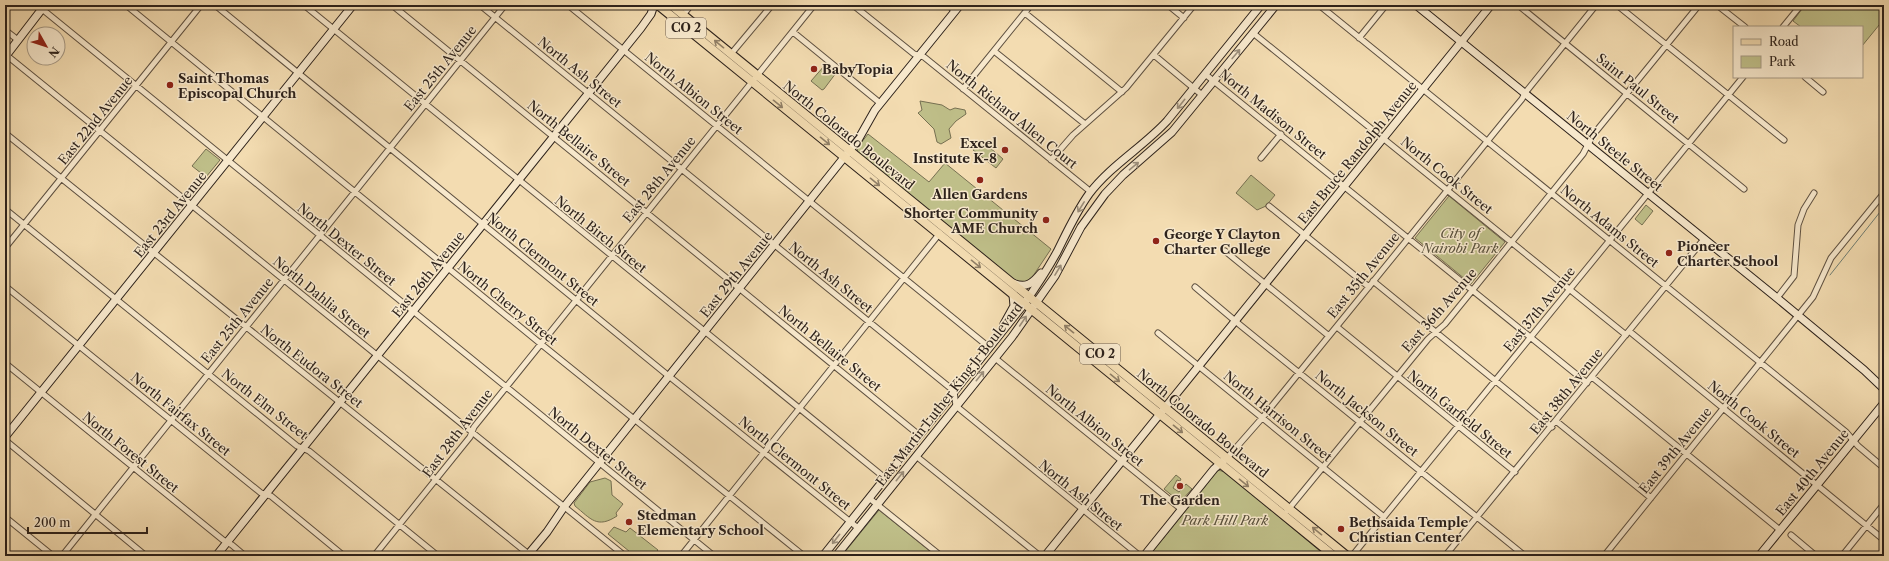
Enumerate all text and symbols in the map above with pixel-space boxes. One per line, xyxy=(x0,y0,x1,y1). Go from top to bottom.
road number: CO 2 xyxy=(666,18,706,38)
street label: East 25th Avenue xyxy=(400,22,480,114)
north arrow xyxy=(26,26,66,66)
legend xyxy=(1733,26,1863,78)
street label: North Ash Street xyxy=(535,33,625,111)
text: Road xyxy=(1769,34,1799,49)
one-way arrow xyxy=(714,40,724,49)
text: N xyxy=(45,44,62,61)
street label: North Albion Street xyxy=(642,49,746,138)
one-way arrow xyxy=(1231,49,1240,59)
street label: Saint Paul Street xyxy=(1593,50,1683,127)
text: Park xyxy=(1769,54,1796,69)
street label: North Richard Allen Court xyxy=(943,56,1081,172)
place label: BabyTopia xyxy=(822,61,894,77)
marker: BabyTopia xyxy=(809,64,819,74)
street label: North Madison Street xyxy=(1216,66,1330,163)
place label: Saint Thomas Episcopal Church xyxy=(178,70,297,101)
street label: East 22nd Avenue xyxy=(54,72,136,168)
street label: North Colorado Boulevard xyxy=(780,77,918,193)
street label: East Bruce Randolph Avenue xyxy=(1294,77,1420,227)
marker: Saint Thomas Episcopal Church xyxy=(165,80,175,90)
street label: North Bellaire Street xyxy=(524,97,634,190)
one-way arrow xyxy=(773,99,784,108)
one-way arrow xyxy=(1176,99,1185,109)
street label: North Steele Street xyxy=(1564,108,1666,195)
street label: East 28th Avenue xyxy=(619,133,699,225)
street label: North Cook Street xyxy=(1398,133,1496,217)
place label: Excel Institute K-8 xyxy=(913,135,997,166)
one-way arrow xyxy=(819,137,830,146)
marker: Excel Institute K-8 xyxy=(1000,145,1010,155)
one-way arrow xyxy=(1128,161,1139,170)
street label: East 23rd Avenue xyxy=(130,168,210,260)
marker: Allen Gardens xyxy=(975,175,985,185)
one-way arrow xyxy=(870,178,880,187)
street label: North Adams Street xyxy=(1558,181,1663,271)
place label: Allen Gardens xyxy=(931,186,1028,202)
street label: North Birch Street xyxy=(552,192,650,276)
street label: North Dexter Street xyxy=(294,199,400,289)
one-way arrow xyxy=(1076,201,1084,213)
place label: Shorter Community AME Church xyxy=(904,205,1039,236)
street label: North Clermont Street xyxy=(484,209,603,309)
marker: Shorter Community AME Church xyxy=(1041,215,1051,225)
park label: City of Nairobi Park xyxy=(1421,225,1499,256)
place label: George Y Clayton Charter College xyxy=(1164,226,1280,257)
street label: East 26th Avenue xyxy=(388,228,468,320)
street label: East 29th Avenue xyxy=(696,228,776,320)
street label: East 35th Avenue xyxy=(1324,229,1402,321)
marker: George Y Clayton Charter College xyxy=(1151,236,1161,246)
street label: North Ash Street xyxy=(786,238,876,316)
place label: Pioneer Charter School xyxy=(1677,238,1779,269)
marker: Pioneer Charter School xyxy=(1664,248,1674,258)
street label: North Dahlia Street xyxy=(270,253,374,341)
street label: North Cherry Street xyxy=(455,258,561,348)
one-way arrow xyxy=(970,260,981,269)
street label: East 37th Avenue xyxy=(1500,263,1578,355)
one-way arrow xyxy=(1054,265,1062,276)
street label: East 36th Avenue xyxy=(1398,265,1480,355)
street label: East 25th Avenue xyxy=(197,274,277,366)
street label: East Martin Luther King Jr Boulevard xyxy=(872,299,1026,489)
street label: North Bellaire Street xyxy=(775,302,885,395)
one-way arrow xyxy=(1019,315,1028,326)
street label: North Eudora Street xyxy=(258,321,367,411)
one-way arrow xyxy=(1064,325,1075,334)
road number: CO 2 xyxy=(1080,344,1120,364)
street label: East 38th Avenue xyxy=(1526,345,1606,437)
street label: North Elm Street xyxy=(219,365,312,443)
street label: North Colorado Boulevard xyxy=(1134,365,1272,481)
street label: North Harrison Street xyxy=(1221,367,1336,465)
street label: North Jackson Street xyxy=(1312,367,1422,460)
street label: North Garfield Street xyxy=(1404,367,1516,462)
street label: North Fairfax Street xyxy=(128,369,234,459)
one-way arrow xyxy=(976,371,985,381)
one-way arrow xyxy=(1110,374,1121,383)
street label: North Cook Street xyxy=(1705,377,1803,461)
street label: North Albion Street xyxy=(1043,381,1147,470)
street label: East 28th Avenue xyxy=(419,386,495,480)
street label: North Dexter Street xyxy=(545,403,651,493)
street label: East 39th Avenue xyxy=(1635,404,1715,496)
street label: North Forest Street xyxy=(80,408,183,496)
street label: North Clermont Street xyxy=(736,413,855,513)
one-way arrow xyxy=(1172,425,1183,434)
street label: East 40th Avenue xyxy=(1772,425,1852,519)
street label: North Ash Street xyxy=(1036,456,1126,534)
one-way arrow xyxy=(896,470,905,481)
one-way arrow xyxy=(1238,479,1249,487)
marker: The Garden xyxy=(1175,481,1185,491)
place label: The Garden xyxy=(1140,492,1220,508)
place label: Stedman Elementary School xyxy=(637,507,764,538)
scale bar xyxy=(28,509,147,535)
park label: Park Hill Park xyxy=(1181,512,1268,528)
place label: Bethsaida Temple Christian Center xyxy=(1349,514,1469,545)
text: 200 m xyxy=(34,515,71,530)
marker: Stedman Elementary School xyxy=(624,517,634,527)
marker: Bethsaida Temple Christian Center xyxy=(1336,524,1346,534)
one-way arrow xyxy=(1312,527,1323,536)
one-way arrow xyxy=(832,533,841,544)

